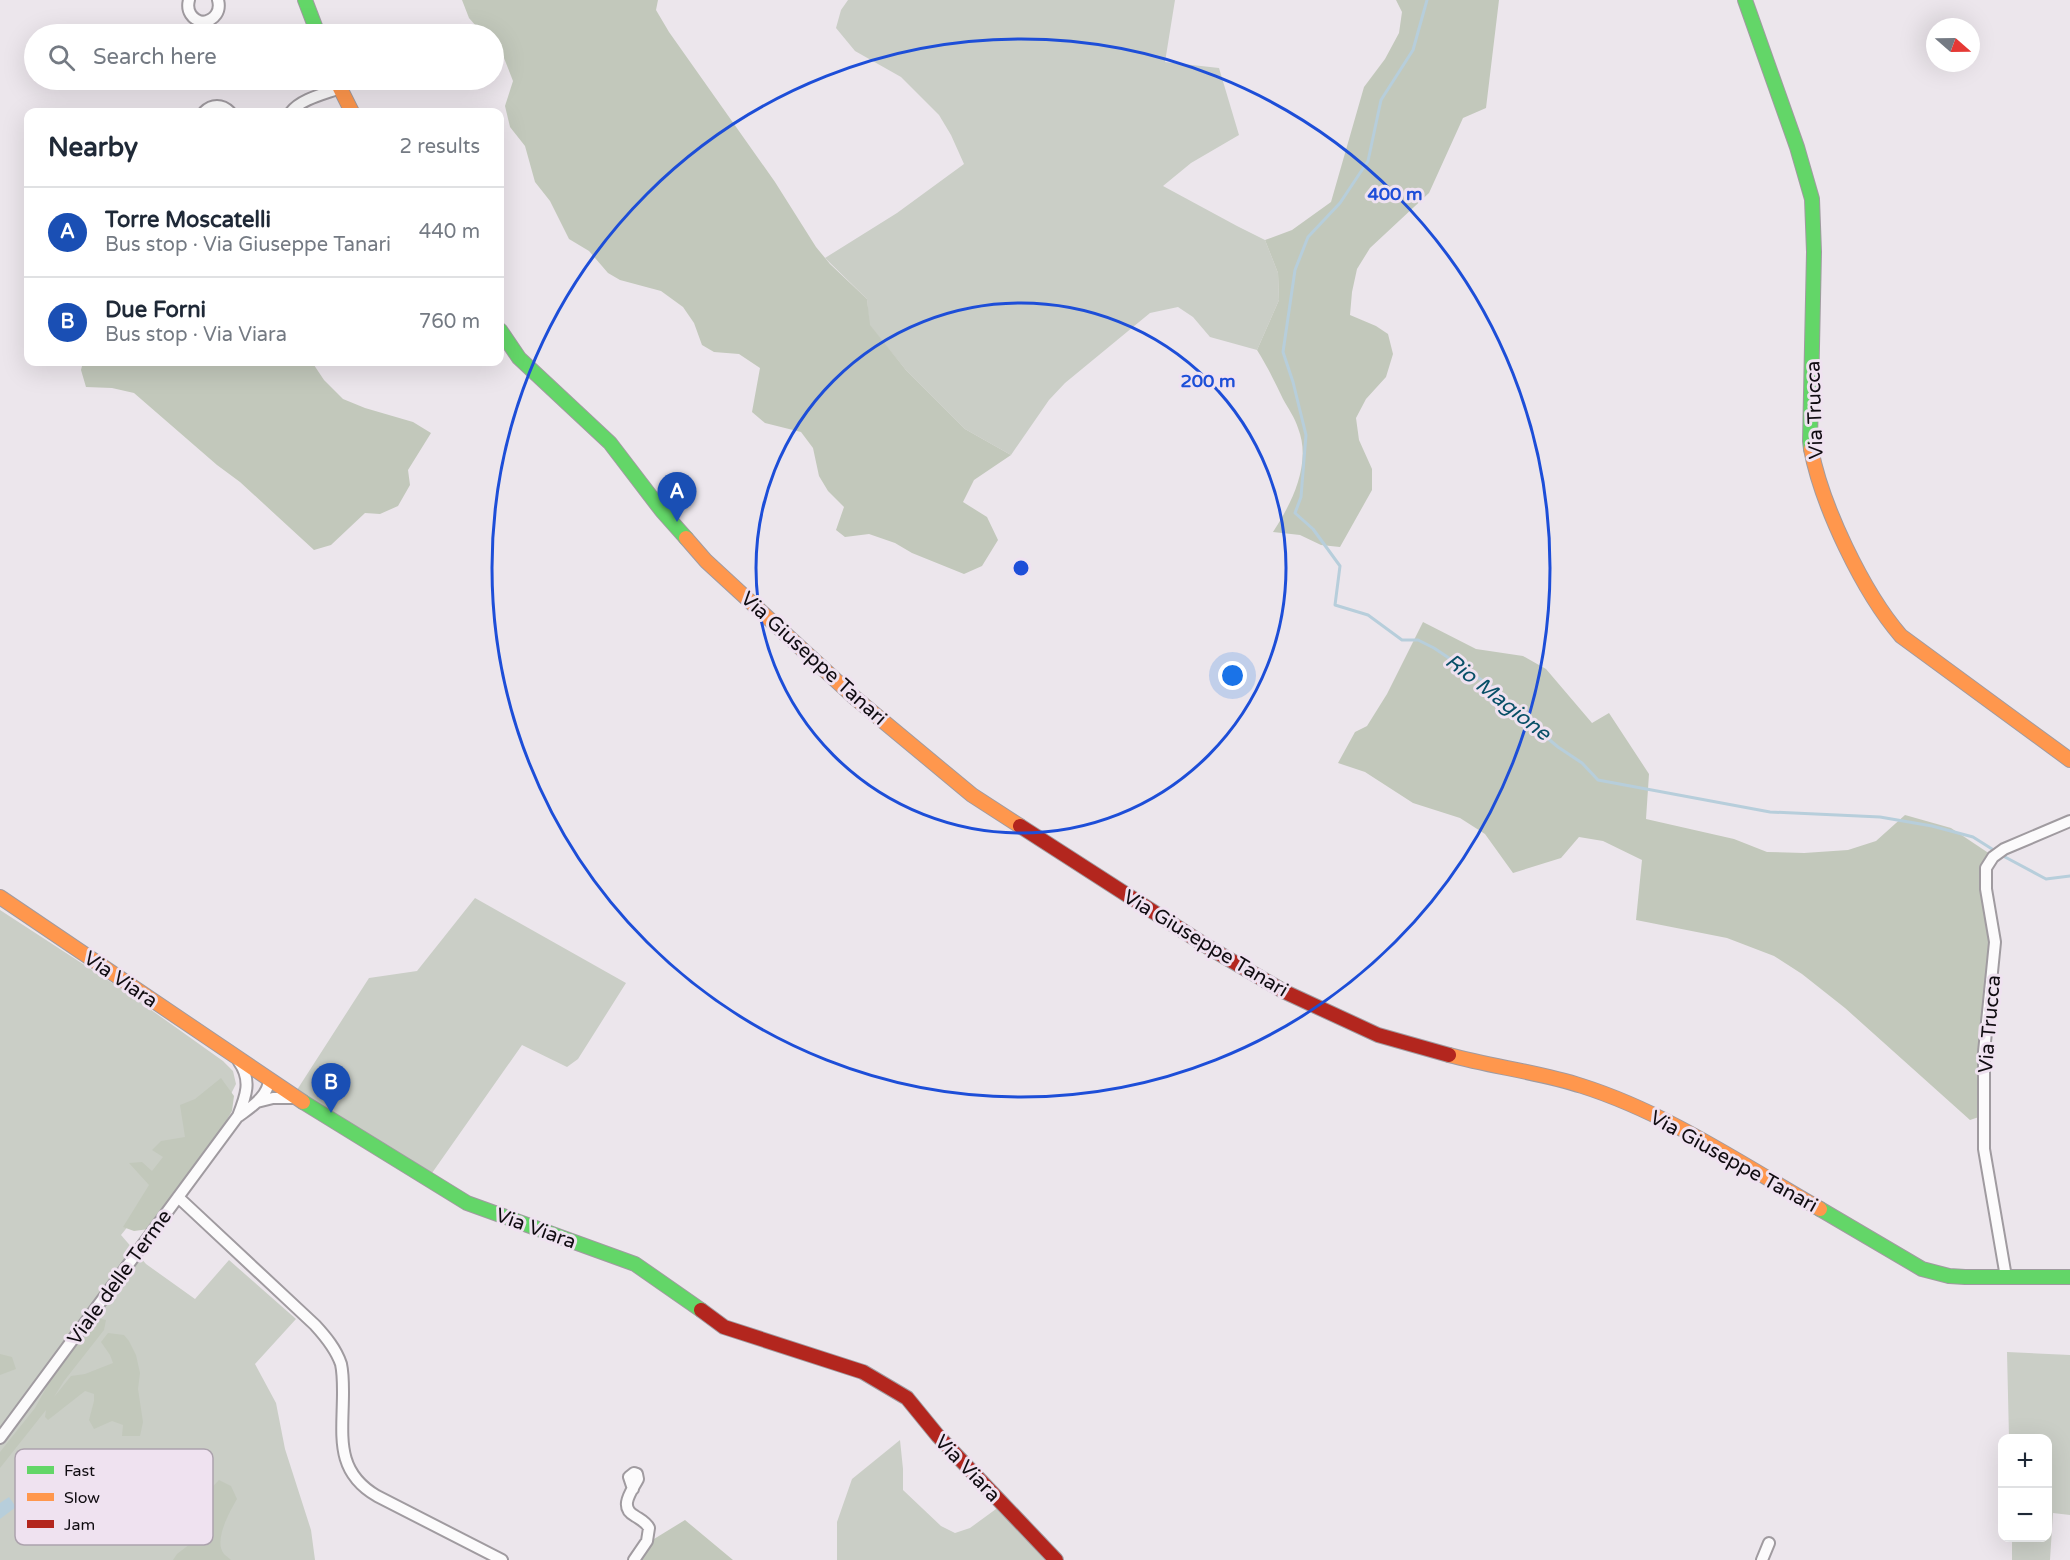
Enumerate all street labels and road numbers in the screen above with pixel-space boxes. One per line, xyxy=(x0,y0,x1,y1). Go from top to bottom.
street label: Via Trucca xyxy=(1801,360,1829,460)
street label: Via Giuseppe Tanari xyxy=(735,587,891,731)
street label: Via Giuseppe Tanari xyxy=(1119,885,1292,1003)
street label: Via Viara xyxy=(79,946,162,1013)
street label: Via Trucca xyxy=(1974,974,2006,1074)
street label: Via Giuseppe Tanari xyxy=(1645,1106,1822,1218)
street label: Via Viara xyxy=(492,1203,579,1255)
street label: Viale delle Terme xyxy=(63,1205,177,1350)
street label: Via Viara xyxy=(930,1430,1005,1507)

